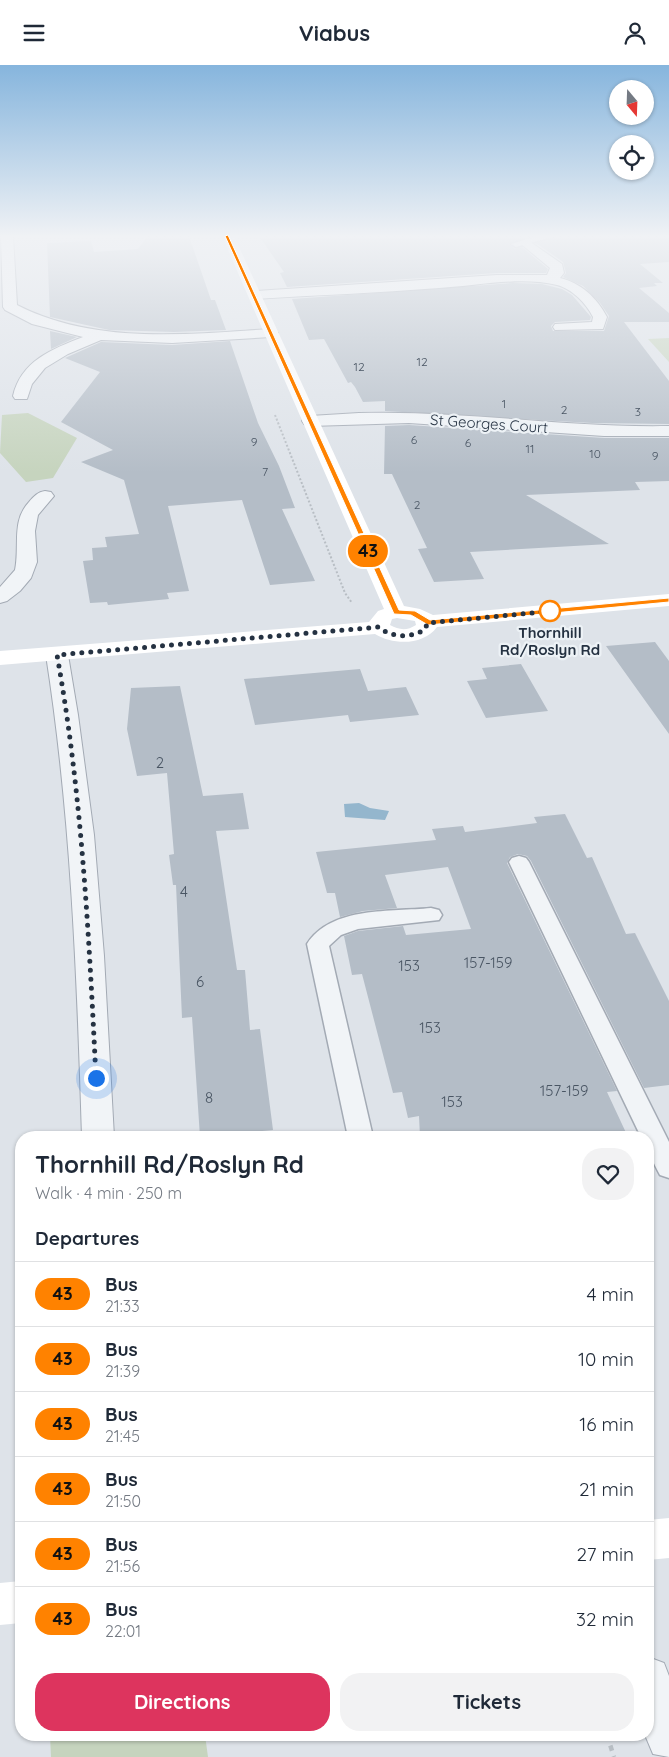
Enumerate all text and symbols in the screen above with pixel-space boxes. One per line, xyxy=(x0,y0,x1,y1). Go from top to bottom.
icon: menu xyxy=(20,19,48,47)
text: Viabus xyxy=(299,19,370,47)
icon: person xyxy=(621,19,649,47)
north arrow xyxy=(609,80,654,125)
map controls xyxy=(609,80,654,180)
button: locate xyxy=(609,135,654,180)
house number: 12 xyxy=(416,354,428,369)
house number: 12 xyxy=(353,359,365,374)
house number: 1 xyxy=(502,396,506,411)
house number: 2 xyxy=(561,402,568,417)
house number: 3 xyxy=(635,404,641,419)
street label: St Georges Court xyxy=(429,410,549,437)
house number: 6 xyxy=(411,432,418,447)
house number: 9 xyxy=(251,434,258,449)
house number: 6 xyxy=(465,435,472,450)
house number: 11 xyxy=(526,441,534,456)
house number: 10 xyxy=(589,446,601,461)
house number: 9 xyxy=(652,448,659,463)
house number: 7 xyxy=(262,464,268,479)
house number: 2 xyxy=(414,497,421,512)
line badge: 43 xyxy=(346,535,390,567)
text: 43 xyxy=(358,539,378,562)
marker: Thornhill Rd/Roslyn Rd xyxy=(539,600,561,622)
place label: Thornhill Rd/Roslyn Rd xyxy=(500,623,600,659)
house number: 2 xyxy=(156,753,164,772)
house number: 4 xyxy=(180,882,188,901)
house number: 157-159 xyxy=(464,953,512,972)
house number: 153 xyxy=(398,956,420,975)
house number: 6 xyxy=(196,972,204,991)
house number: 153 xyxy=(419,1018,441,1037)
your location xyxy=(84,1066,109,1091)
house number: 157-159 xyxy=(540,1081,588,1100)
house number: 8 xyxy=(205,1088,213,1107)
house number: 153 xyxy=(441,1092,463,1111)
button: heart xyxy=(582,1148,634,1200)
text: Thornhill Rd/Roslyn Rd xyxy=(35,1149,304,1179)
text: Walk · 4 min · 250 m xyxy=(35,1183,182,1203)
text: Departures xyxy=(35,1226,139,1250)
text: Bus xyxy=(105,1272,138,1296)
text: 43 xyxy=(52,1282,73,1305)
text: 4 min xyxy=(586,1282,634,1306)
text: 21:33 xyxy=(105,1296,140,1316)
text: Bus xyxy=(105,1337,138,1361)
text: 43 xyxy=(52,1347,73,1370)
text: 10 min xyxy=(578,1347,634,1371)
text: 21:39 xyxy=(105,1361,140,1381)
text: Bus xyxy=(105,1402,138,1426)
text: 43 xyxy=(52,1412,73,1435)
text: 16 min xyxy=(579,1412,634,1436)
text: 21:45 xyxy=(105,1426,140,1446)
text: Bus xyxy=(105,1467,138,1491)
text: 43 xyxy=(52,1477,73,1500)
text: 21 min xyxy=(579,1477,634,1501)
text: 21:50 xyxy=(105,1491,141,1511)
text: Bus xyxy=(105,1532,138,1556)
text: 43 xyxy=(52,1542,73,1565)
text: 27 min xyxy=(577,1542,634,1566)
text: 21:56 xyxy=(105,1556,140,1576)
text: Bus xyxy=(105,1597,138,1621)
text: 43 xyxy=(52,1607,73,1630)
text: 32 min xyxy=(576,1607,634,1631)
text: 22:01 xyxy=(105,1621,141,1641)
button: Directions xyxy=(35,1673,330,1731)
button: Tickets xyxy=(340,1673,634,1731)

